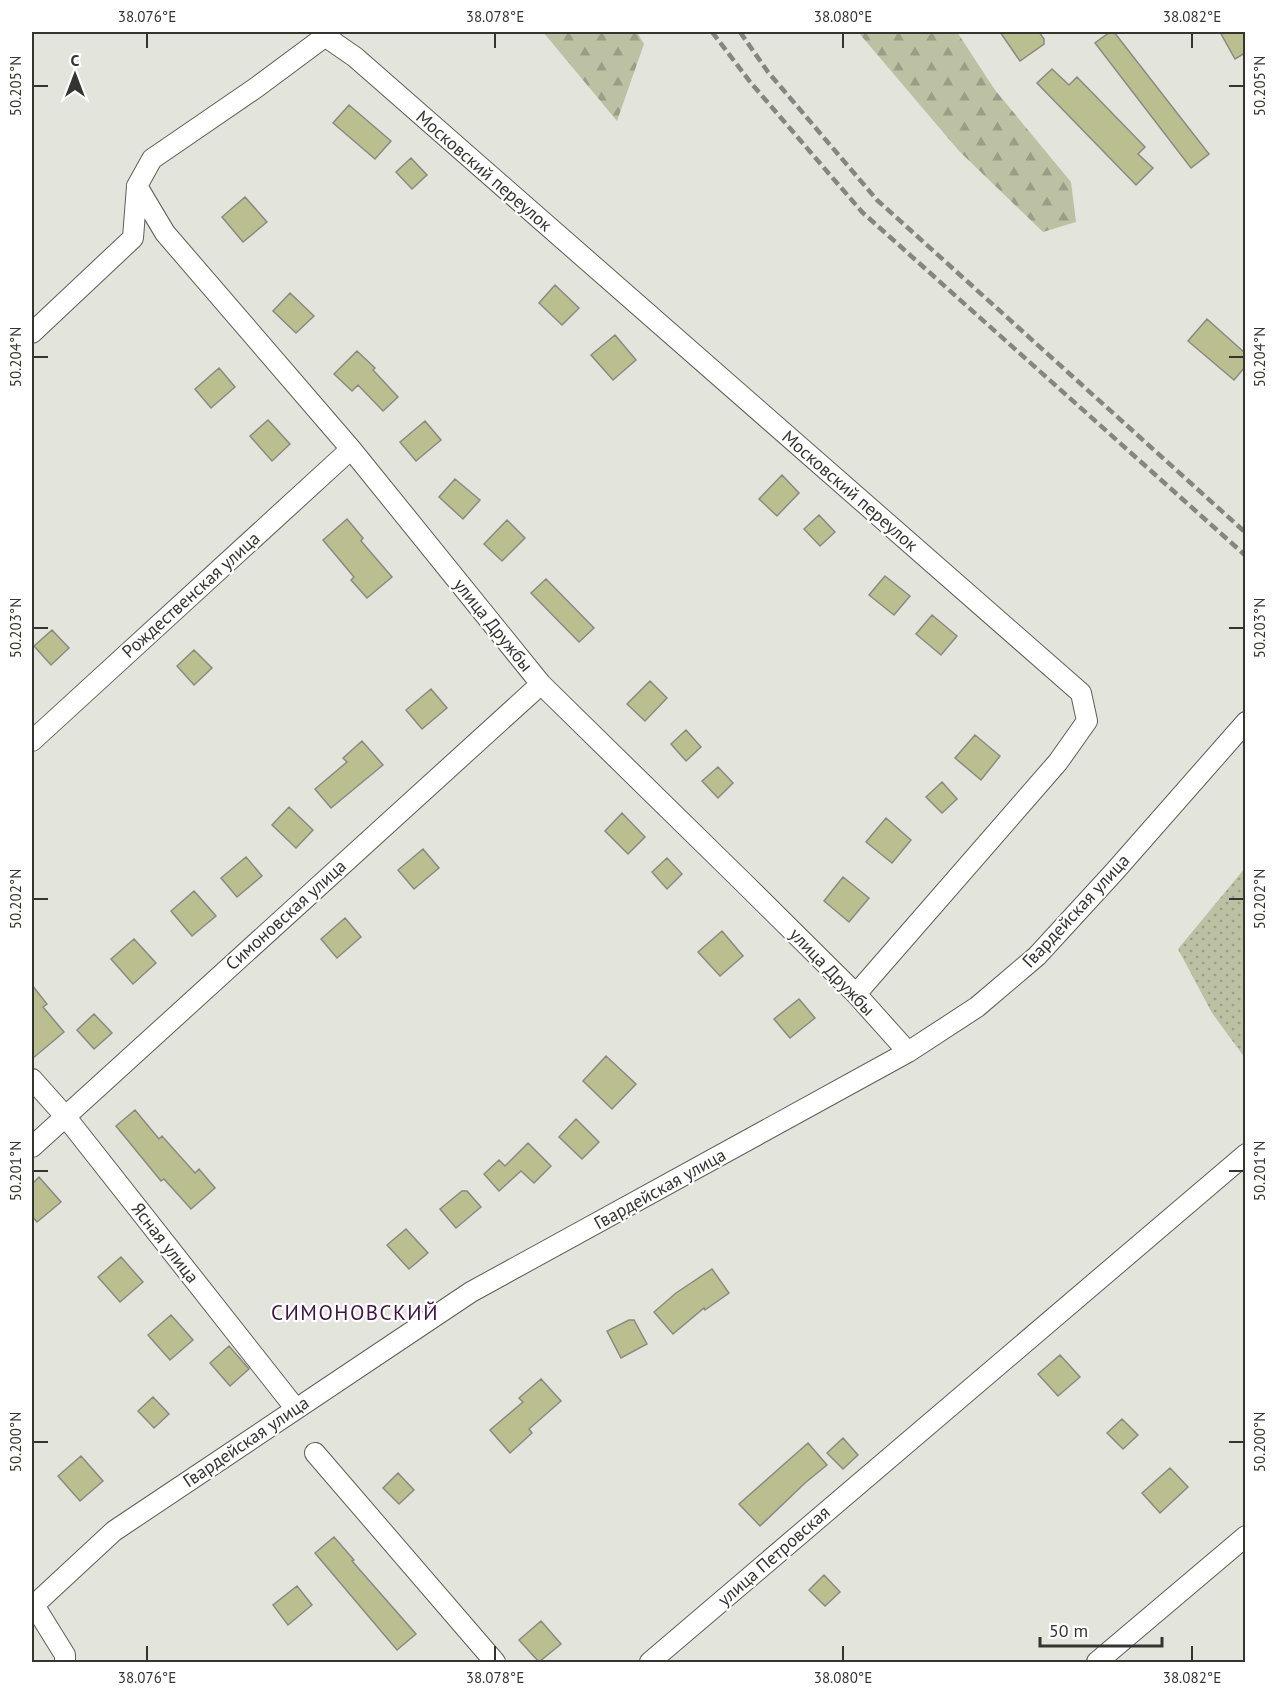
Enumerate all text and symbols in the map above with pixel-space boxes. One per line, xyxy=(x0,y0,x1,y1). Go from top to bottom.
text: 38.076°E xyxy=(118,7,176,26)
text: 38.078°E xyxy=(466,7,524,26)
text: 38.080°E xyxy=(814,7,872,26)
text: 38.082°E xyxy=(1163,7,1221,26)
north arrow xyxy=(45,45,105,105)
text: С xyxy=(71,50,80,70)
text: 50.205°N xyxy=(6,56,25,116)
text: 50.205°N xyxy=(1250,56,1269,116)
street label: Московский переулок xyxy=(411,105,557,236)
text: 50.204°N xyxy=(6,327,25,387)
text: 50.204°N xyxy=(1250,327,1269,387)
street label: Московский переулок xyxy=(777,425,923,556)
street label: Рождественская улица xyxy=(117,527,264,663)
street label: улица Дружбы xyxy=(449,573,538,676)
text: 50.203°N xyxy=(6,598,25,658)
text: 50.203°N xyxy=(1250,598,1269,658)
street label: Гвардейская улица xyxy=(1017,849,1134,972)
street label: Симоновская улица xyxy=(221,854,351,975)
text: 50.202°N xyxy=(6,869,25,929)
text: 50.202°N xyxy=(1250,869,1269,929)
street label: улица Дружбы xyxy=(785,923,880,1020)
text: 50.201°N xyxy=(6,1141,25,1201)
text: 50.201°N xyxy=(1250,1141,1269,1201)
street label: Гвардейская улица xyxy=(590,1143,730,1234)
street label: Ясная улица xyxy=(127,1198,204,1288)
district label: СИМОНОВСКИЙ xyxy=(271,1299,439,1326)
street label: Гвардейская улица xyxy=(178,1391,313,1492)
text: 50.200°N xyxy=(6,1412,25,1472)
text: 50.200°N xyxy=(1250,1412,1269,1472)
street label: улица Петровская xyxy=(713,1501,835,1611)
scale bar xyxy=(1040,1610,1162,1648)
text: 50 m xyxy=(1049,1619,1088,1642)
text: 38.076°E xyxy=(118,1668,176,1687)
text: 38.078°E xyxy=(466,1668,524,1687)
text: 38.080°E xyxy=(814,1668,872,1687)
text: 38.082°E xyxy=(1163,1668,1221,1687)

